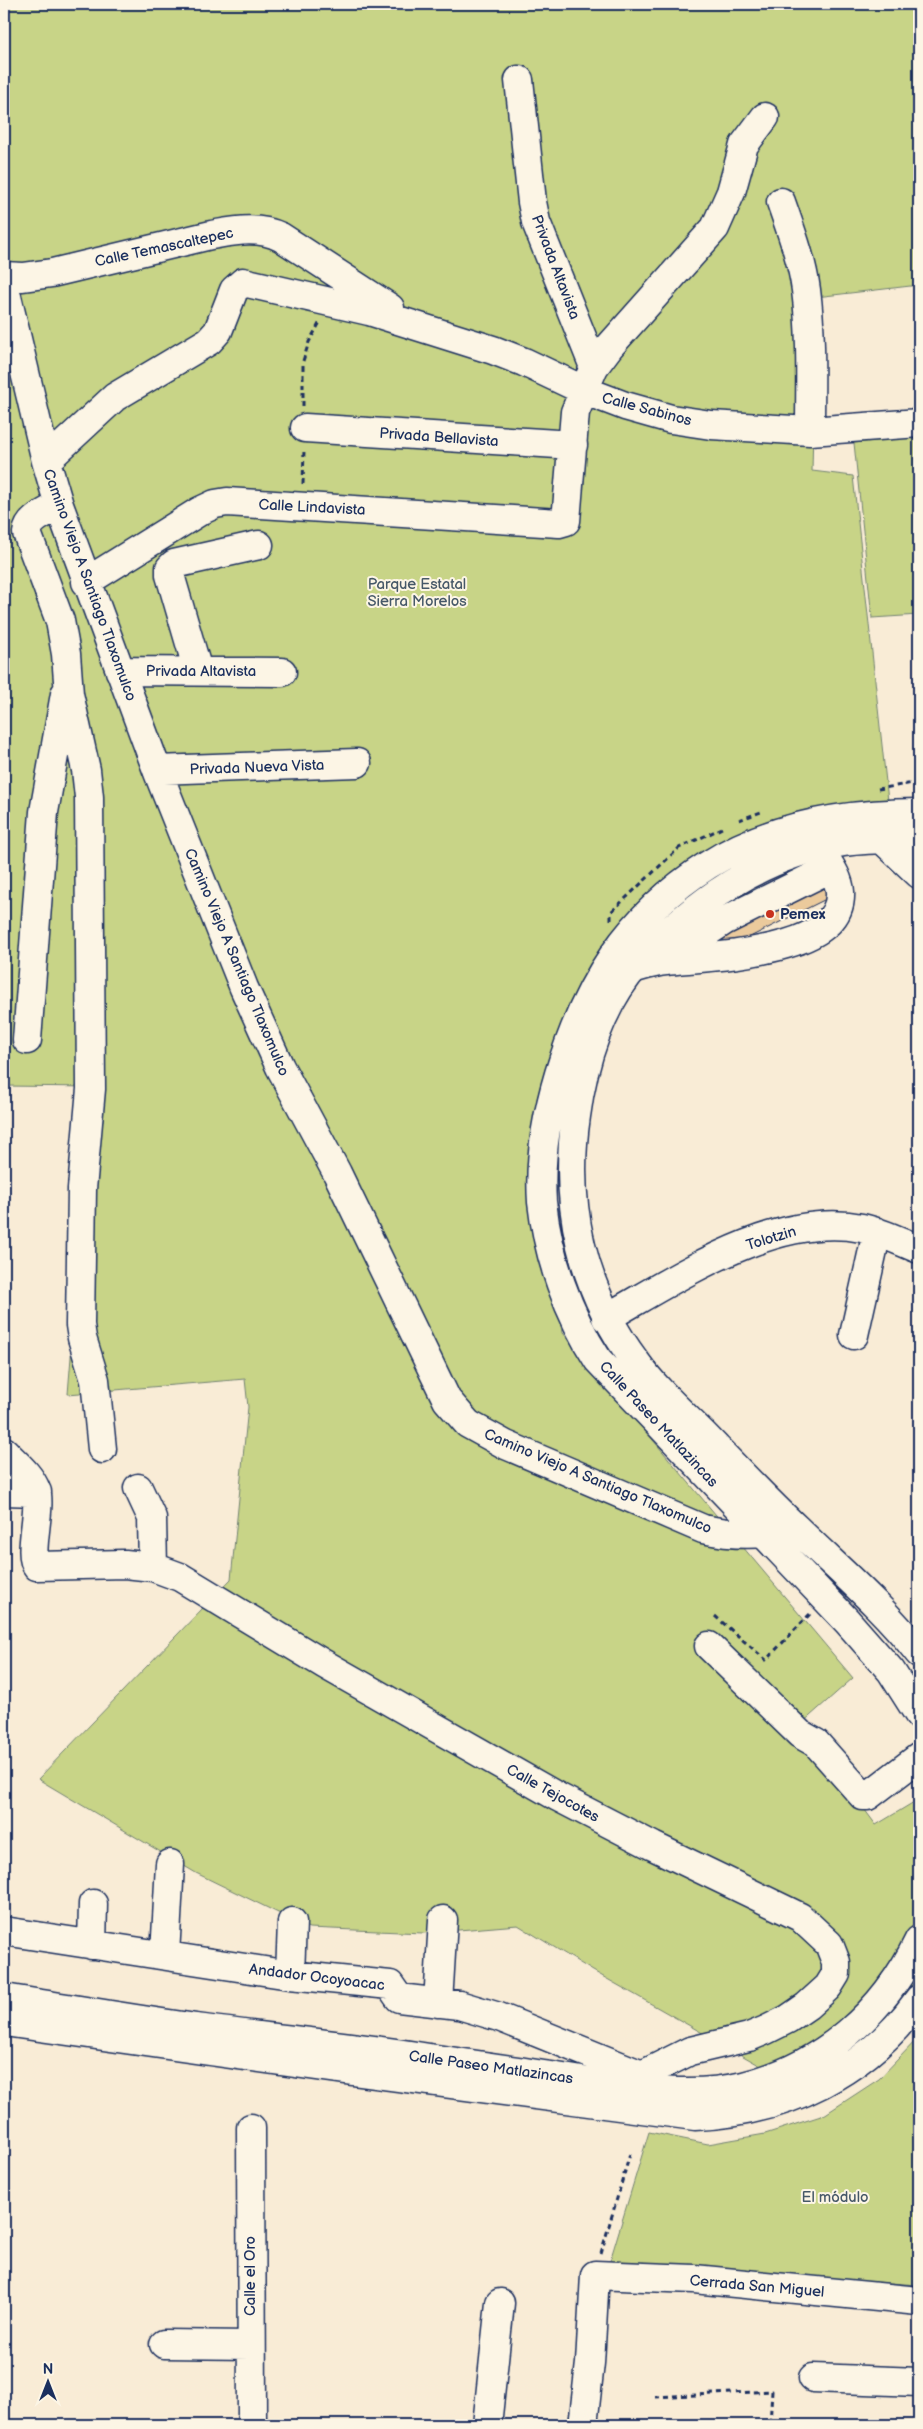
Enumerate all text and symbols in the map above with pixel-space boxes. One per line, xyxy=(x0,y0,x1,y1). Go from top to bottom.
street label: Privada Altavista xyxy=(527,212,584,322)
street label: Calle Temascaltepec xyxy=(93,224,235,271)
street label: Calle Sabinos xyxy=(600,388,694,431)
street label: Privada Bellavista xyxy=(379,424,499,451)
street label: Camino Viejo A Santiago Tlaxomulco xyxy=(39,467,140,704)
street label: Calle Lindavista xyxy=(258,495,366,520)
park label: Parque Estatal Sierra Morelos xyxy=(367,575,467,611)
street label: Privada Altavista xyxy=(146,662,256,681)
street label: Privada Nueva Vista xyxy=(189,756,325,779)
street label: Camino Viejo A Santiago Tlaxomulco xyxy=(180,845,293,1079)
place label: Pemex xyxy=(780,905,826,924)
marker: Pemex xyxy=(764,908,776,920)
street label: Tolotzin xyxy=(744,1222,798,1255)
street label: Calle Paseo Matlazincas xyxy=(595,1357,722,1492)
street label: Camino Viejo A Santiago Tlaxomulco xyxy=(481,1425,715,1538)
street label: Calle Tejocotes xyxy=(503,1760,603,1827)
street label: Andador Ocoyoacac xyxy=(248,1960,386,1995)
street label: Calle Paseo Matlazincas xyxy=(408,2047,575,2089)
park label: El módulo xyxy=(802,2188,868,2207)
street label: Calle el Oro xyxy=(241,2236,260,2316)
street label: Cerrada San Miguel xyxy=(689,2271,825,2302)
north arrow xyxy=(22,2356,72,2406)
text: N xyxy=(43,2361,53,2378)

